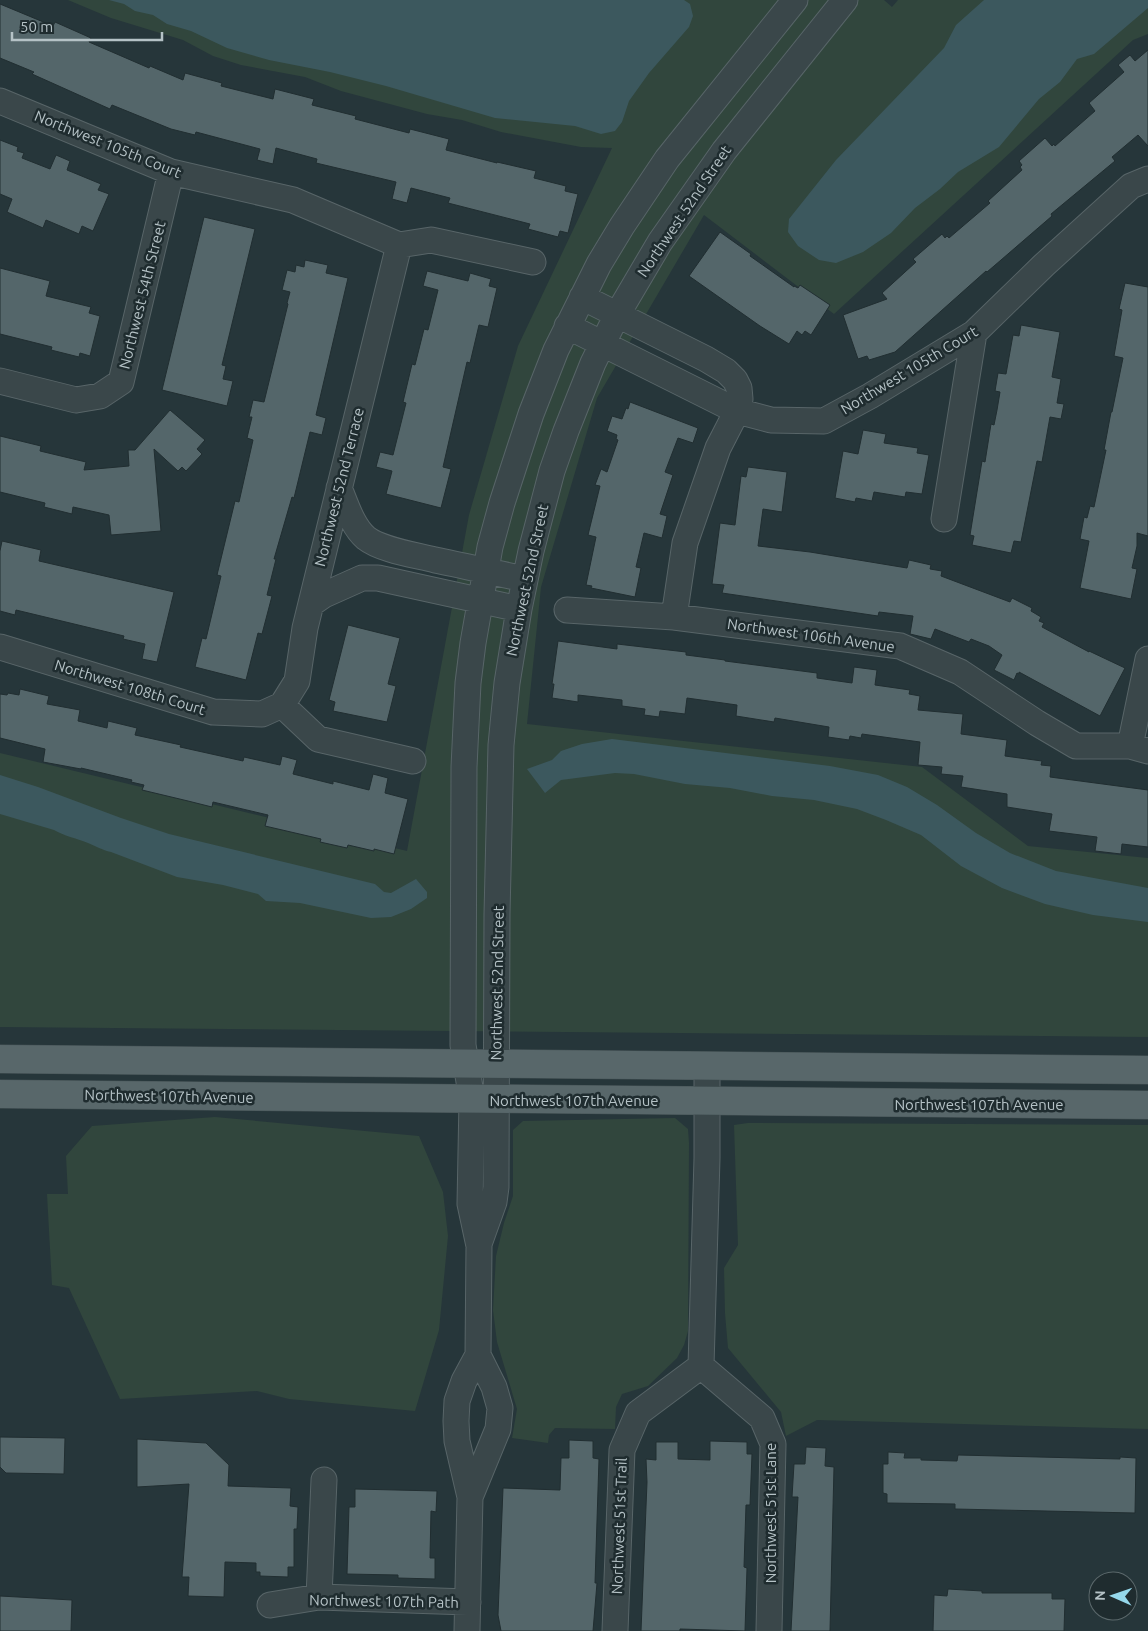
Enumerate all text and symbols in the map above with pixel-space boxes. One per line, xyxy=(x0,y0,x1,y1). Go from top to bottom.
scale bar xyxy=(12,10,162,42)
text: 50 m xyxy=(20,18,53,35)
street label: Northwest 105th Court xyxy=(32,107,184,181)
street label: Northwest 52nd Street xyxy=(634,142,734,280)
street label: Northwest 54th Street xyxy=(115,219,169,371)
street label: Northwest 105th Court xyxy=(837,322,981,418)
street label: Northwest 52nd Terrace xyxy=(311,406,367,568)
street label: Northwest 52nd Street xyxy=(503,502,551,658)
street label: Northwest 106th Avenue xyxy=(726,615,896,655)
street label: Northwest 108th Court xyxy=(53,656,208,718)
street label: Northwest 52nd Street xyxy=(487,905,507,1061)
street label: Northwest 107th Avenue xyxy=(84,1086,254,1106)
street label: Northwest 107th Avenue xyxy=(489,1092,659,1109)
street label: Northwest 107th Avenue xyxy=(894,1096,1064,1113)
street label: Northwest 51st Lane xyxy=(762,1443,779,1583)
street label: Northwest 51st Trail xyxy=(608,1457,630,1595)
north arrow xyxy=(1088,1571,1138,1621)
text: N xyxy=(1092,1590,1108,1601)
street label: Northwest 107th Path xyxy=(309,1591,459,1611)

